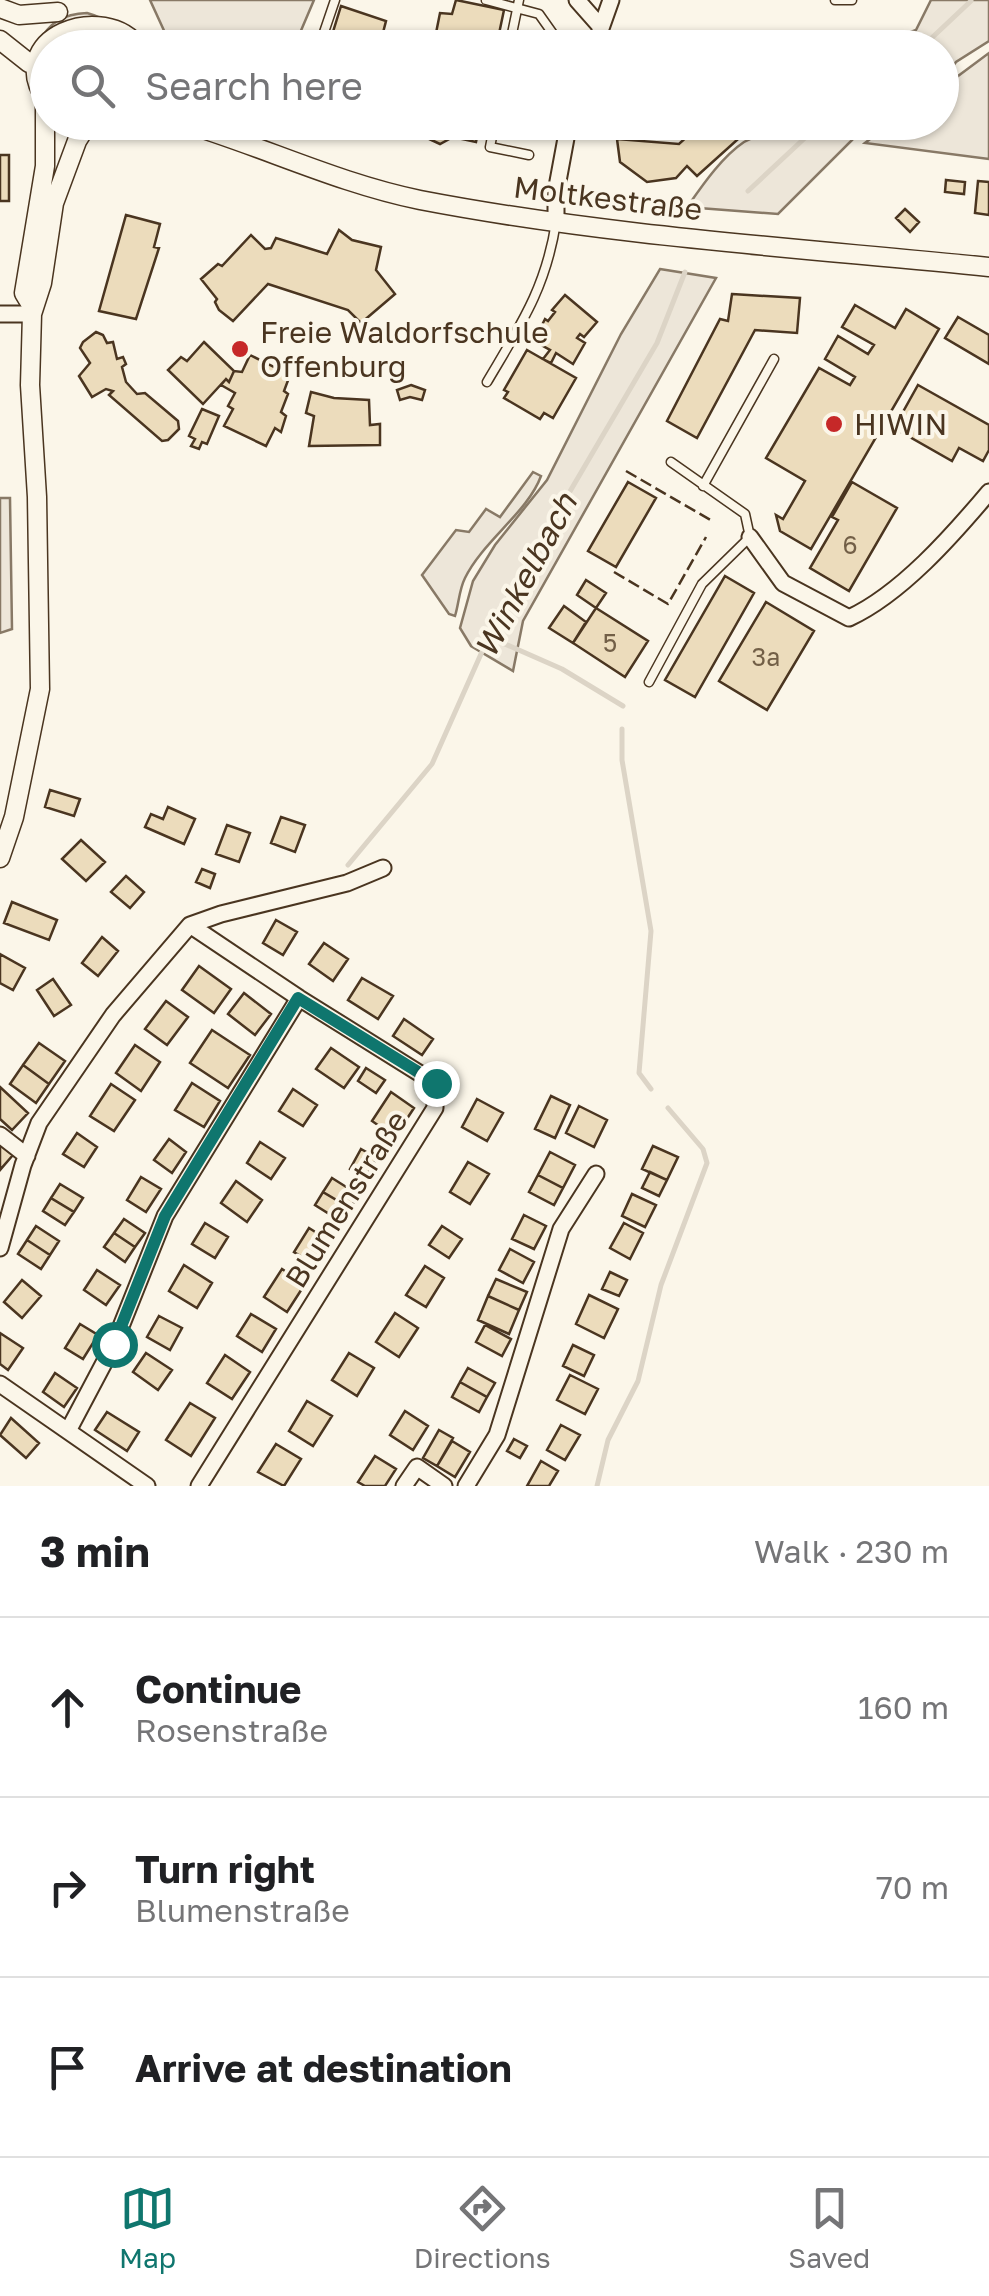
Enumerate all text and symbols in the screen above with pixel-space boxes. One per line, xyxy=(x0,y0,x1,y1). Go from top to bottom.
search box xyxy=(30,30,959,140)
icon: search xyxy=(65,58,120,113)
text: Search here xyxy=(145,63,363,108)
street label: Moltkestraße xyxy=(512,169,704,227)
place label: Freie Waldorfschule Offenburg xyxy=(260,314,549,384)
marker: Freie Waldorfschule Offenburg xyxy=(229,338,251,360)
place label: HIWIN xyxy=(854,406,947,442)
marker: HIWIN xyxy=(823,413,845,435)
water label: Winkelbach xyxy=(466,485,585,663)
house number: 6 xyxy=(842,529,858,560)
house number: 5 xyxy=(603,627,617,658)
house number: 3a xyxy=(752,641,780,672)
route end xyxy=(414,1061,460,1107)
street label: Blumenstraße xyxy=(277,1104,415,1294)
route start xyxy=(92,1322,138,1368)
text: 3 min xyxy=(40,1526,150,1576)
text: Walk · 230 m xyxy=(754,1532,949,1570)
text: Continue xyxy=(135,1666,301,1711)
icon: ahead xyxy=(40,1680,95,1735)
text: 160 m xyxy=(858,1688,949,1726)
text: Rosenstraße xyxy=(135,1711,328,1749)
text: Turn right xyxy=(135,1846,315,1891)
icon: right xyxy=(40,1860,95,1915)
text: 70 m xyxy=(876,1868,949,1906)
text: Blumenstraße xyxy=(135,1891,350,1929)
icon: arrive xyxy=(40,2040,95,2095)
text: Arrive at destination xyxy=(135,2045,512,2090)
tab: Map xyxy=(119,2181,176,2274)
tab: Directions xyxy=(414,2181,551,2274)
tab: Saved xyxy=(788,2181,870,2274)

